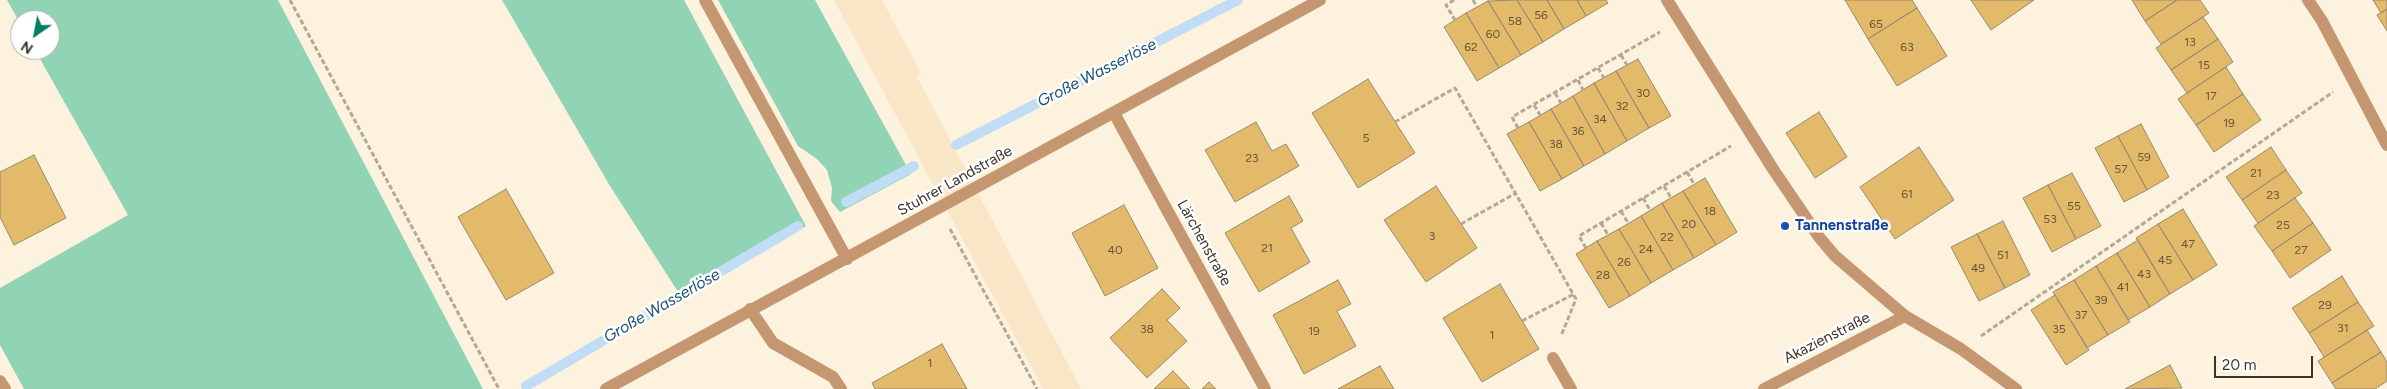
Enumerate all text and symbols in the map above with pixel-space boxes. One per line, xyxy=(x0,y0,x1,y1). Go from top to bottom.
house number: 56 xyxy=(1534,8,1548,22)
north arrow xyxy=(10,10,60,60)
house number: 58 xyxy=(1508,14,1522,28)
house number: 65 xyxy=(1869,17,1883,31)
house number: 60 xyxy=(1486,27,1500,41)
water label: Große Wasserlöse xyxy=(1034,35,1160,111)
house number: 13 xyxy=(2184,35,2196,49)
text: N xyxy=(18,37,36,57)
house number: 62 xyxy=(1464,40,1478,54)
house number: 63 xyxy=(1900,40,1914,54)
house number: 15 xyxy=(2198,58,2210,72)
house number: 30 xyxy=(1636,86,1650,100)
house number: 17 xyxy=(2205,89,2217,103)
house number: 32 xyxy=(1615,99,1629,113)
house number: 34 xyxy=(1593,112,1607,126)
house number: 19 xyxy=(2223,116,2235,130)
house number: 36 xyxy=(1571,124,1585,138)
house number: 5 xyxy=(1363,131,1369,145)
house number: 38 xyxy=(1549,137,1563,151)
street label: Stuhrer Landstraße xyxy=(895,142,1015,220)
house number: 59 xyxy=(2137,150,2151,164)
house number: 23 xyxy=(1245,151,1259,165)
house number: 57 xyxy=(2114,162,2128,176)
house number: 21 xyxy=(2250,166,2262,180)
house number: 61 xyxy=(1901,187,1913,201)
house number: 23 xyxy=(2266,188,2280,202)
street label: Lärchenstraße xyxy=(1173,197,1235,289)
house number: 55 xyxy=(2067,199,2081,213)
house number: 18 xyxy=(1704,204,1716,218)
house number: 53 xyxy=(2043,212,2057,226)
house number: 20 xyxy=(1682,217,1696,231)
place label: Tannenstraße xyxy=(1795,217,1888,235)
house number: 25 xyxy=(2276,218,2290,232)
marker: Tannenstraße xyxy=(1779,220,1791,232)
house number: 3 xyxy=(1429,229,1435,243)
house number: 22 xyxy=(1660,230,1674,244)
house number: 47 xyxy=(2181,237,2195,251)
house number: 21 xyxy=(1261,241,1273,255)
house number: 24 xyxy=(1639,242,1653,256)
house number: 40 xyxy=(1107,243,1123,257)
house number: 27 xyxy=(2294,243,2308,257)
house number: 51 xyxy=(1997,248,2009,262)
house number: 45 xyxy=(2158,253,2172,267)
house number: 26 xyxy=(1617,255,1631,269)
house number: 49 xyxy=(1971,261,1985,275)
water label: Große Wasserlöse xyxy=(600,265,724,347)
house number: 43 xyxy=(2137,267,2151,281)
house number: 28 xyxy=(1596,268,1610,282)
house number: 41 xyxy=(2117,280,2129,294)
house number: 39 xyxy=(2094,293,2108,307)
house number: 29 xyxy=(2318,298,2332,312)
house number: 37 xyxy=(2075,308,2087,322)
street label: Akazienstraße xyxy=(1781,309,1873,367)
house number: 31 xyxy=(2337,321,2349,335)
house number: 38 xyxy=(1140,322,1154,336)
house number: 35 xyxy=(2052,322,2066,336)
house number: 19 xyxy=(1308,324,1320,338)
house number: 1 xyxy=(1490,328,1494,342)
scale bar xyxy=(2217,346,2316,378)
house number: 1 xyxy=(928,356,932,370)
text: 20 m xyxy=(2222,356,2256,374)

